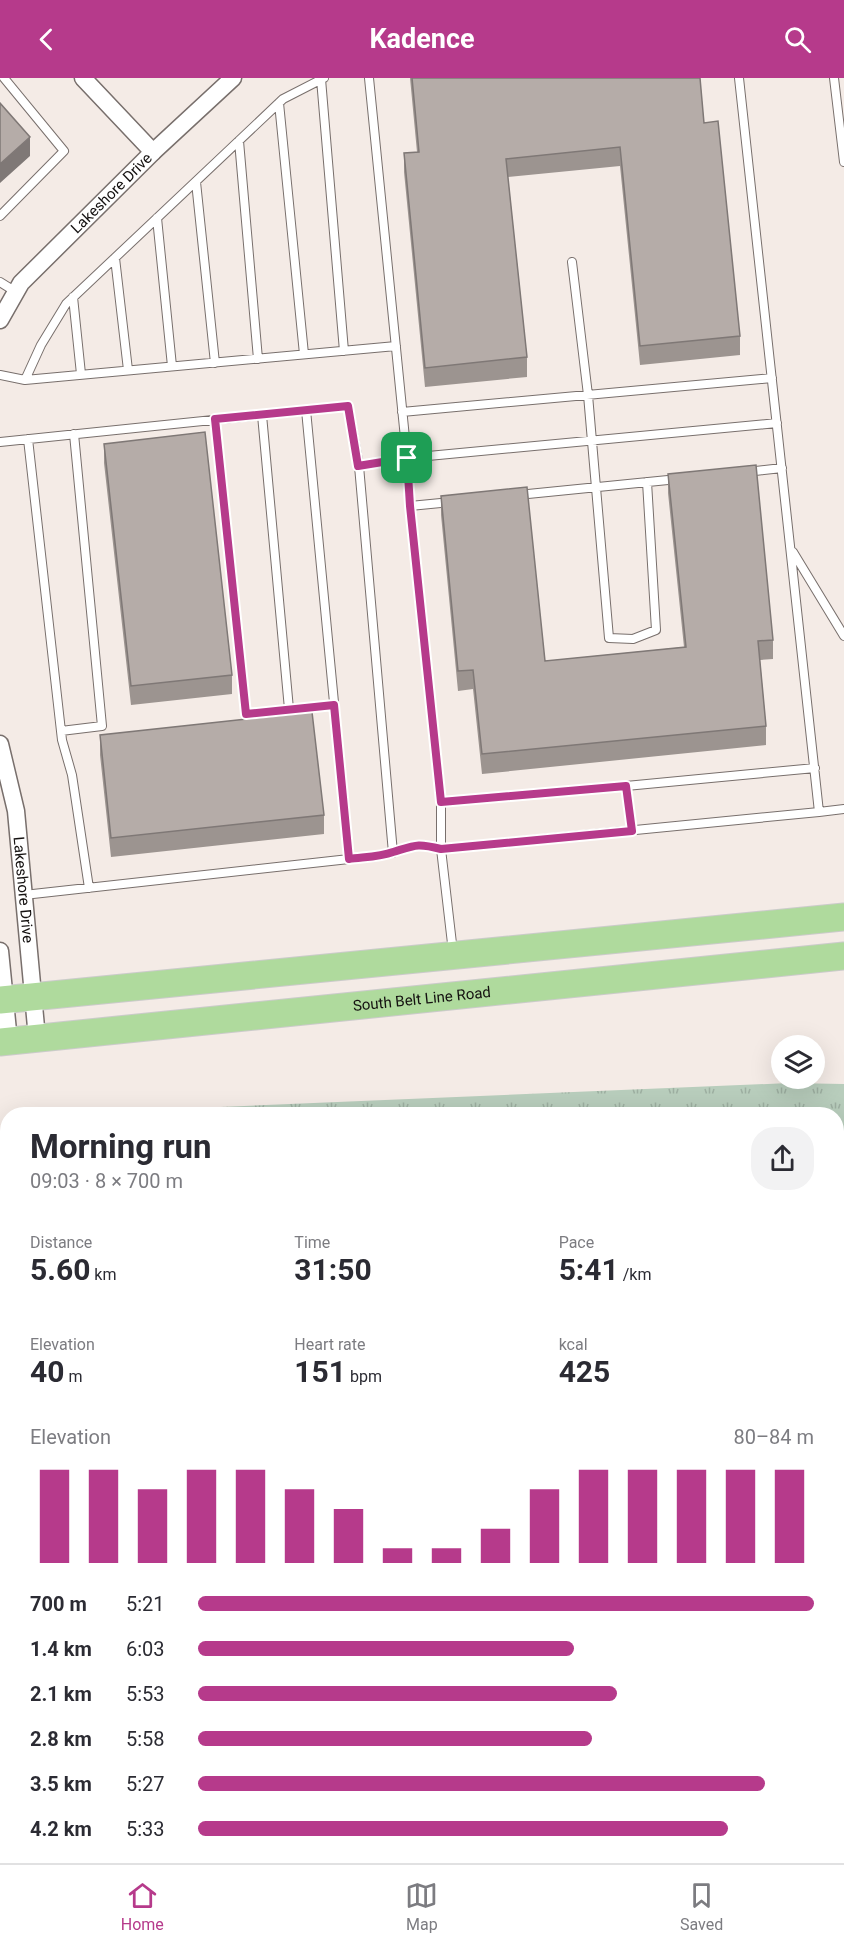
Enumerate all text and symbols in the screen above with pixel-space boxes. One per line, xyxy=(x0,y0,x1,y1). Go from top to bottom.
icon: back xyxy=(30,23,63,56)
text: Kadence xyxy=(369,23,475,55)
icon: search xyxy=(781,23,814,56)
street label: Lakeshore Drive xyxy=(67,149,156,237)
pin xyxy=(381,432,432,483)
icon: arrive xyxy=(390,441,423,474)
street label: Lakeshore Drive xyxy=(9,836,37,944)
street label: South Belt Line Road xyxy=(352,983,492,1015)
map controls xyxy=(771,1035,825,1089)
button: layers xyxy=(771,1035,825,1089)
text: Morning run xyxy=(30,1127,211,1166)
button: share xyxy=(751,1127,814,1190)
text: 09:03 · 8 × 700 m xyxy=(30,1169,183,1193)
text: Distance xyxy=(30,1233,92,1252)
text: Time xyxy=(294,1233,330,1252)
text: Pace xyxy=(559,1233,594,1252)
text: 5.60 xyxy=(30,1252,90,1287)
text: 31:50 xyxy=(294,1252,372,1287)
text: 5:41 xyxy=(559,1252,619,1287)
text: km xyxy=(90,1265,116,1284)
text: /km xyxy=(619,1265,651,1284)
text: Elevation xyxy=(30,1335,95,1354)
text: Heart rate xyxy=(294,1335,365,1354)
text: kcal xyxy=(559,1335,588,1354)
text: 40 xyxy=(30,1354,64,1389)
text: 151 xyxy=(294,1354,346,1389)
text: 425 xyxy=(559,1354,610,1389)
text: m xyxy=(64,1367,82,1386)
text: bpm xyxy=(346,1367,382,1386)
text: Elevation xyxy=(30,1425,111,1449)
text: 80–84 m xyxy=(733,1425,814,1449)
text: 700 m xyxy=(30,1592,87,1616)
text: 5:21 xyxy=(126,1592,165,1616)
text: 1.4 km xyxy=(30,1637,92,1661)
text: 6:03 xyxy=(126,1637,165,1661)
text: 2.1 km xyxy=(30,1682,92,1706)
text: 5:53 xyxy=(126,1682,165,1706)
text: 2.8 km xyxy=(30,1727,92,1751)
text: 5:58 xyxy=(126,1727,165,1751)
text: 3.5 km xyxy=(30,1772,92,1796)
text: 5:27 xyxy=(126,1772,165,1796)
text: 4.2 km xyxy=(30,1817,92,1841)
text: 5:33 xyxy=(126,1817,165,1841)
tab: Home xyxy=(121,1879,164,1934)
tab: Map xyxy=(405,1879,438,1934)
tab: Saved xyxy=(680,1879,723,1934)

